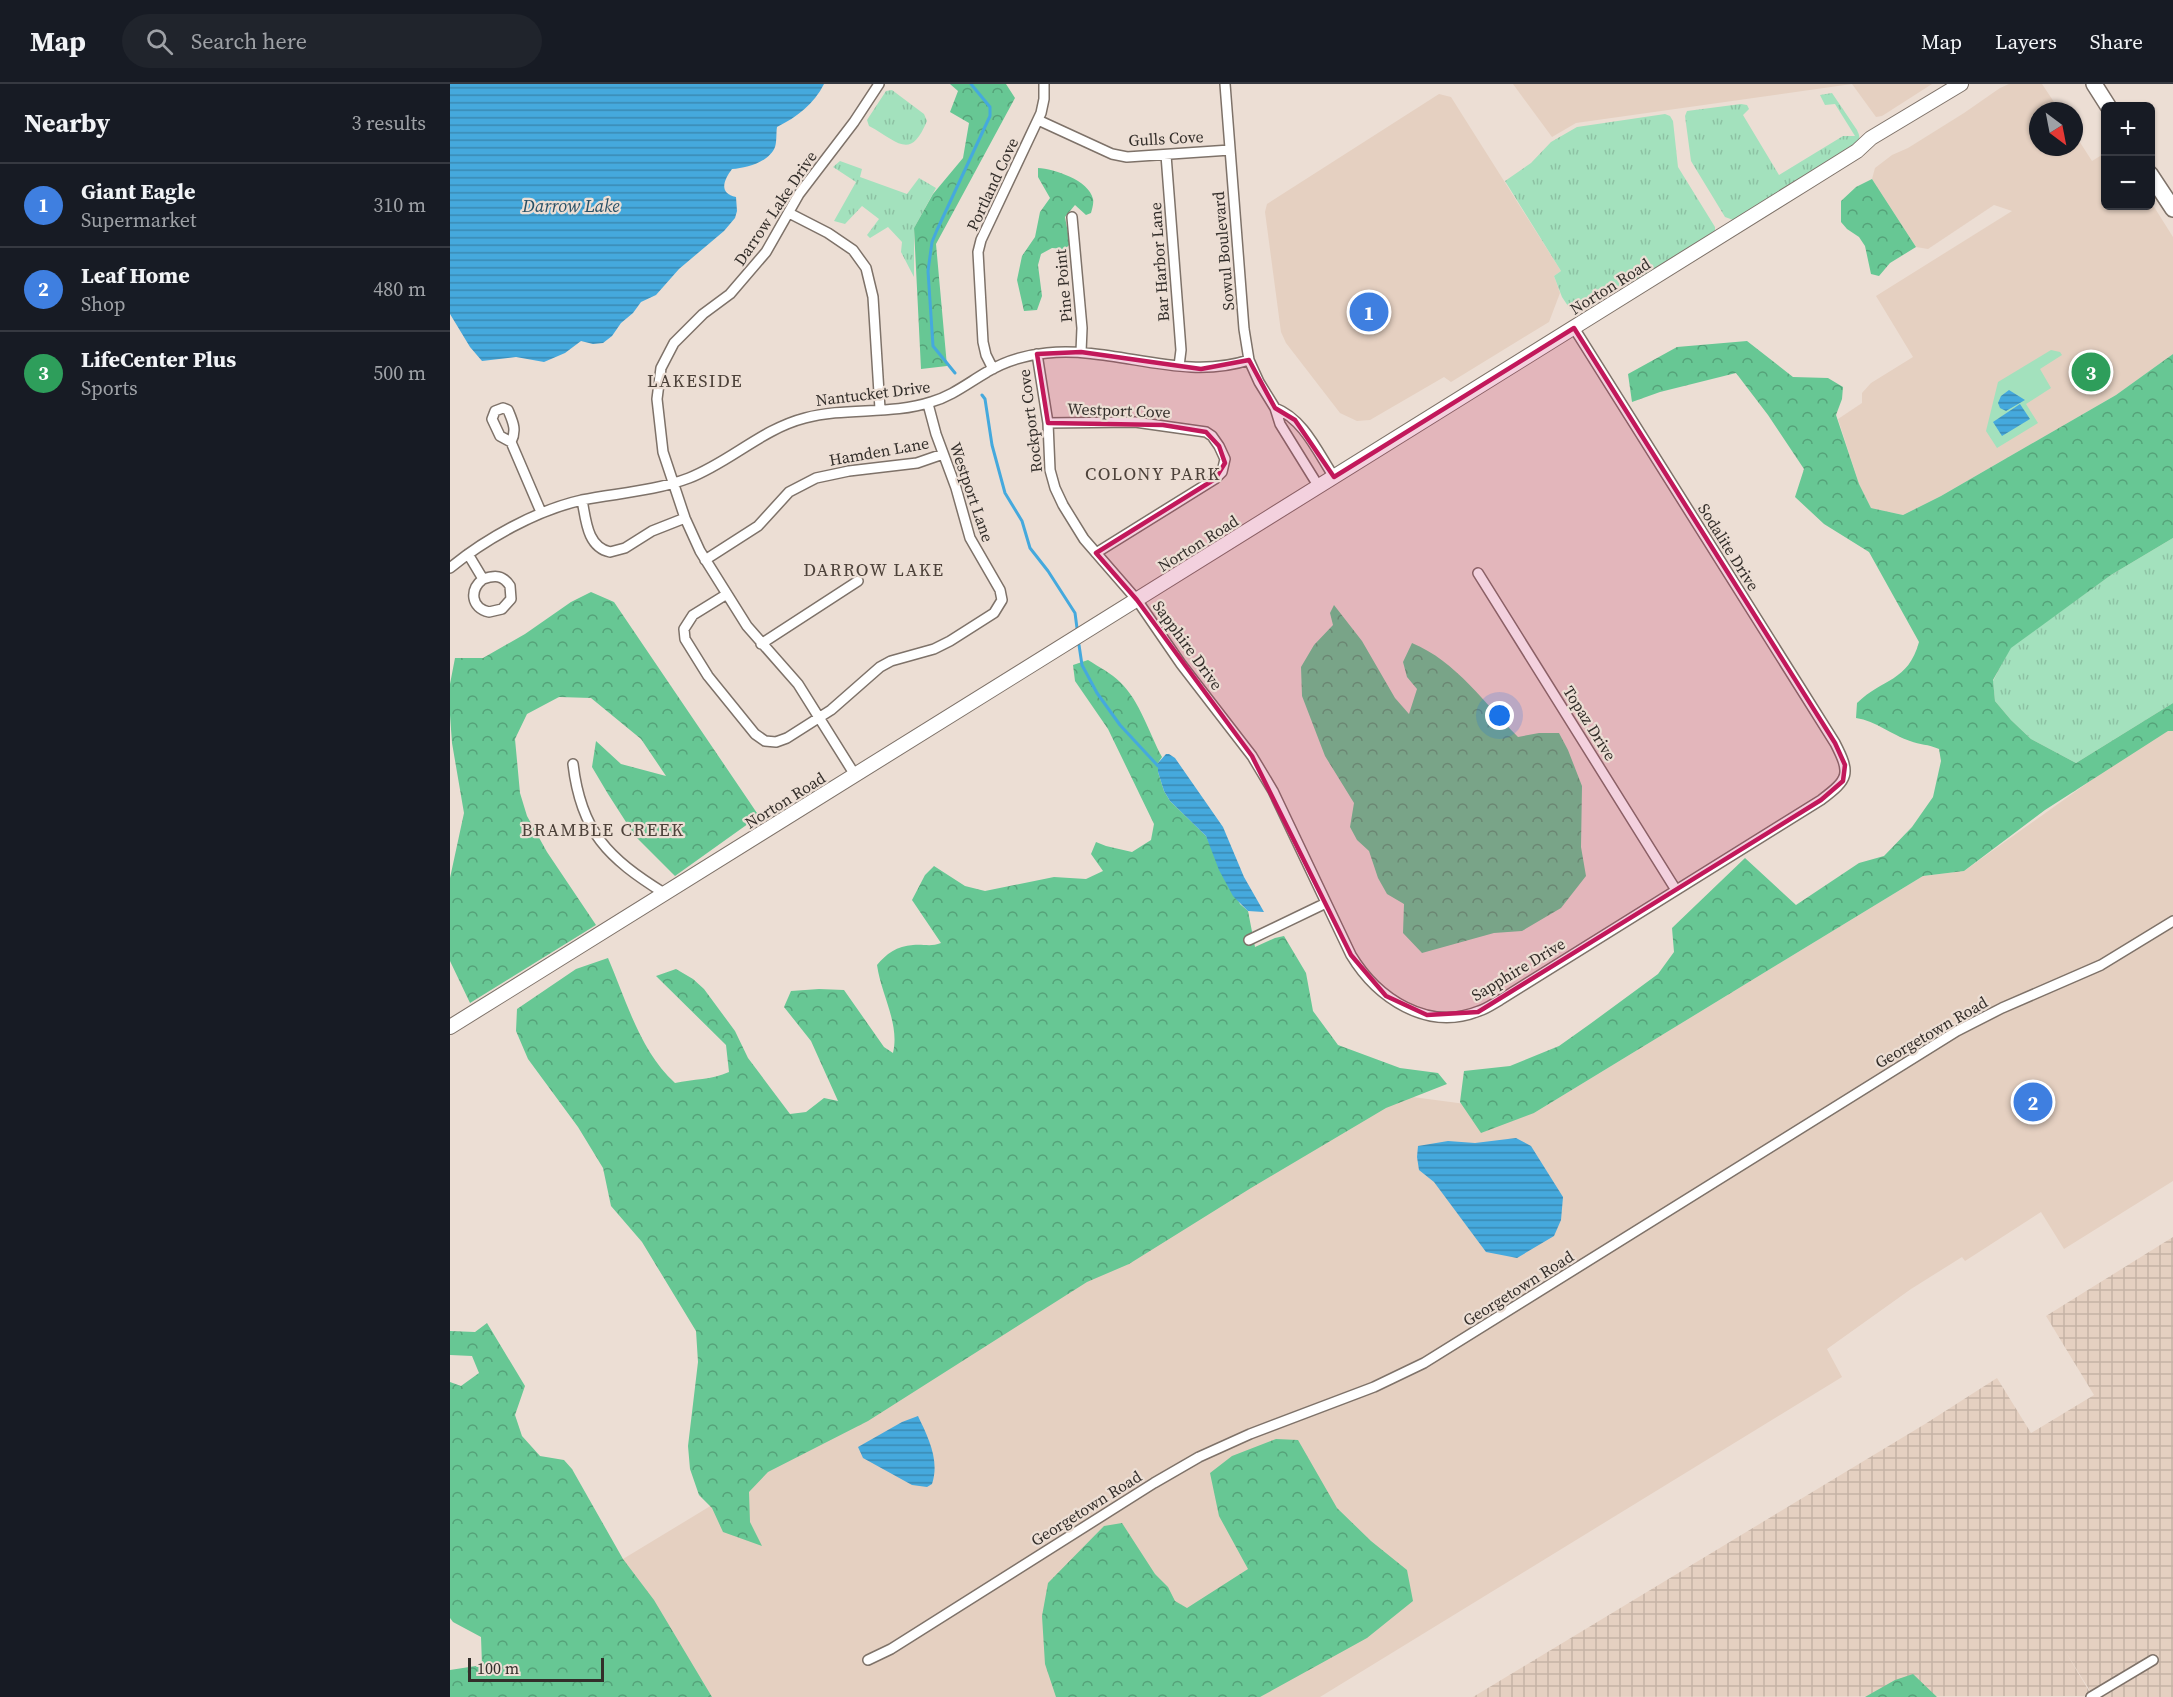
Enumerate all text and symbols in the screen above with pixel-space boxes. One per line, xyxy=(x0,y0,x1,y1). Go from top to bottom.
search box xyxy=(122,14,542,68)
text: Map xyxy=(30,22,86,60)
icon: search xyxy=(143,25,176,58)
text: Search here xyxy=(191,26,307,56)
text: Map xyxy=(1921,27,1962,56)
text: Layers xyxy=(1995,27,2057,56)
text: Share xyxy=(2090,27,2143,56)
north arrow xyxy=(2029,102,2083,156)
map controls xyxy=(2101,102,2155,210)
button: + xyxy=(2101,102,2155,156)
text: Nearby xyxy=(24,105,110,141)
text: 3 results xyxy=(351,109,426,137)
street label: Gulls Cove xyxy=(1128,125,1204,151)
street label: Portland Cove xyxy=(961,134,1023,234)
street label: Darrow Lake Drive xyxy=(728,146,822,270)
button: − xyxy=(2101,156,2155,210)
text: Giant Eagle xyxy=(81,176,196,206)
text: 1 xyxy=(38,191,49,219)
text: 310 m xyxy=(373,191,426,219)
street label: Sowul Boulevard xyxy=(1207,191,1239,311)
water label: Darrow Lake xyxy=(521,193,620,218)
street label: Bar Harbor Lane xyxy=(1144,202,1174,322)
text: Supermarket xyxy=(81,206,196,234)
street label: Pine Point xyxy=(1049,248,1077,324)
street label: Norton Road xyxy=(1566,253,1654,319)
text: Leaf Home xyxy=(81,260,190,290)
text: 2 xyxy=(38,275,49,303)
text: 480 m xyxy=(373,275,426,303)
text: Shop xyxy=(81,290,126,318)
pin: 1 xyxy=(1350,290,1388,334)
text: LifeCenter Plus xyxy=(81,344,236,374)
pin: 3 xyxy=(2072,350,2110,394)
text: 3 xyxy=(38,359,49,387)
text: 500 m xyxy=(373,359,426,387)
district label: LAKESIDE xyxy=(647,368,743,393)
street label: Rockport Cove xyxy=(1013,368,1047,474)
text: Sports xyxy=(81,374,138,402)
street label: Nantucket Drive xyxy=(814,375,932,411)
street label: Westport Cove xyxy=(1067,397,1171,423)
street label: Hamden Lane xyxy=(827,431,931,471)
street label: Westport Lane xyxy=(945,439,999,545)
district label: COLONY PARK xyxy=(1085,461,1221,486)
street label: Sodalite Drive xyxy=(1693,499,1765,595)
street label: Norton Road xyxy=(1154,510,1242,576)
district label: DARROW LAKE xyxy=(803,557,945,582)
street label: Sapphire Drive xyxy=(1148,596,1228,694)
street label: Topaz Drive xyxy=(1558,681,1622,765)
your location xyxy=(1485,701,1514,730)
street label: Norton Road xyxy=(741,767,829,833)
district label: BRAMBLE CREEK xyxy=(521,817,685,842)
street label: Sapphire Drive xyxy=(1467,932,1569,1006)
street label: Georgetown Road xyxy=(1871,991,1991,1073)
pin: 2 xyxy=(2014,1080,2052,1124)
street label: Georgetown Road xyxy=(1458,1245,1578,1331)
street label: Georgetown Road xyxy=(1026,1465,1146,1551)
scale bar xyxy=(468,1655,604,1682)
text: 100 m xyxy=(477,1657,519,1679)

